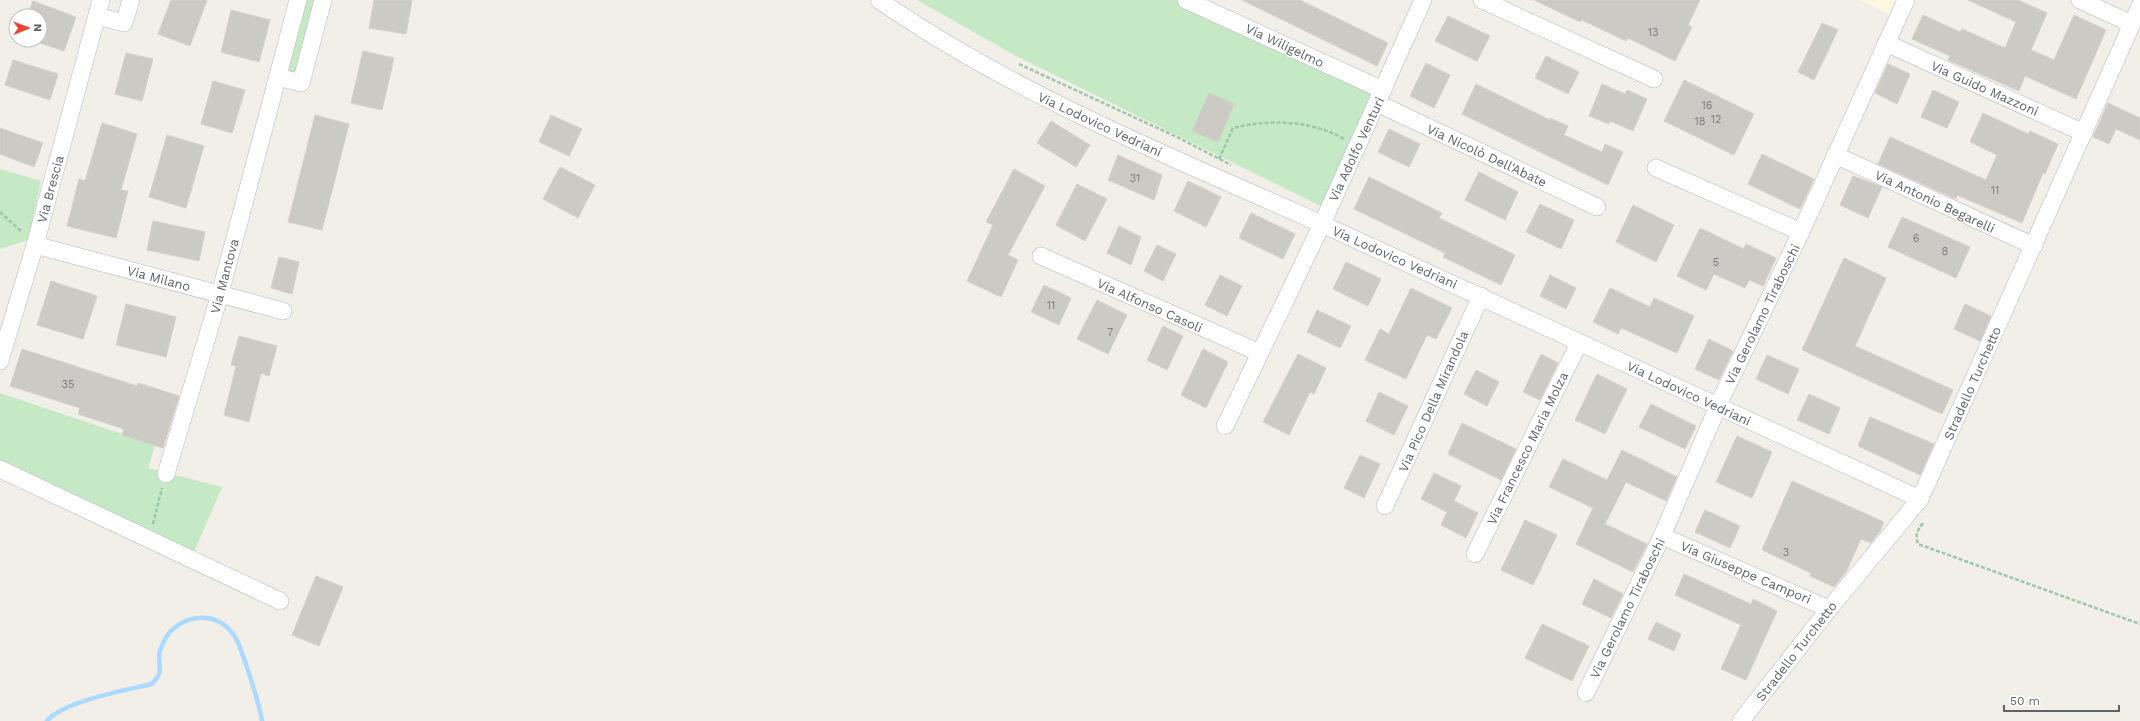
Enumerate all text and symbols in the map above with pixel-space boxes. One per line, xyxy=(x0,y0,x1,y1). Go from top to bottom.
north arrow xyxy=(8,8,48,48)
street label: Via Wiligelmo xyxy=(1243,21,1327,70)
text: N xyxy=(31,24,44,32)
house number: 13 xyxy=(1648,26,1658,39)
street label: Via Guido Mazzoni xyxy=(1929,58,2041,119)
street label: Via Lodovico Vedriani xyxy=(1035,89,1164,160)
street label: Via Adolfo Venturi xyxy=(1326,95,1387,204)
house number: 16 xyxy=(1702,99,1713,112)
house number: 12 xyxy=(1711,113,1721,126)
house number: 18 xyxy=(1694,115,1706,128)
street label: Via Nicolò Dell'Abate xyxy=(1424,121,1549,190)
street label: Via Brescia xyxy=(34,153,67,225)
street label: Via Antonio Begarelli xyxy=(1872,167,1997,236)
house number: 31 xyxy=(1130,172,1140,185)
house number: 11 xyxy=(1991,184,1999,197)
street label: Via Lodovico Vedriani xyxy=(1330,223,1460,292)
house number: 6 xyxy=(1913,232,1920,245)
street label: Via Mantova xyxy=(207,236,242,315)
street label: Via Gerolamo Tiraboschi xyxy=(1722,242,1803,387)
house number: 8 xyxy=(1942,245,1949,258)
house number: 5 xyxy=(1713,256,1719,269)
street label: Via Milano xyxy=(125,263,192,294)
street label: Via Alfonso Casoli xyxy=(1095,275,1205,335)
house number: 11 xyxy=(1047,299,1055,312)
street label: Stradello Turchetto xyxy=(1941,324,2004,442)
house number: 7 xyxy=(1107,326,1113,339)
street label: Via Pico Della Mirandola xyxy=(1395,328,1472,474)
street label: Via Lodovico Vedriani xyxy=(1624,358,1753,429)
street label: Via Francesco Maria Molza xyxy=(1484,369,1571,527)
house number: 35 xyxy=(62,378,74,391)
street label: Via Gerolamo Tiraboschi xyxy=(1587,536,1668,681)
street label: Via Giuseppe Campori xyxy=(1678,538,1813,607)
house number: 3 xyxy=(1783,546,1789,559)
street label: Stradello Turchetto xyxy=(1753,598,1840,704)
scale bar xyxy=(2004,687,2119,713)
text: 50 m xyxy=(2010,694,2040,708)

